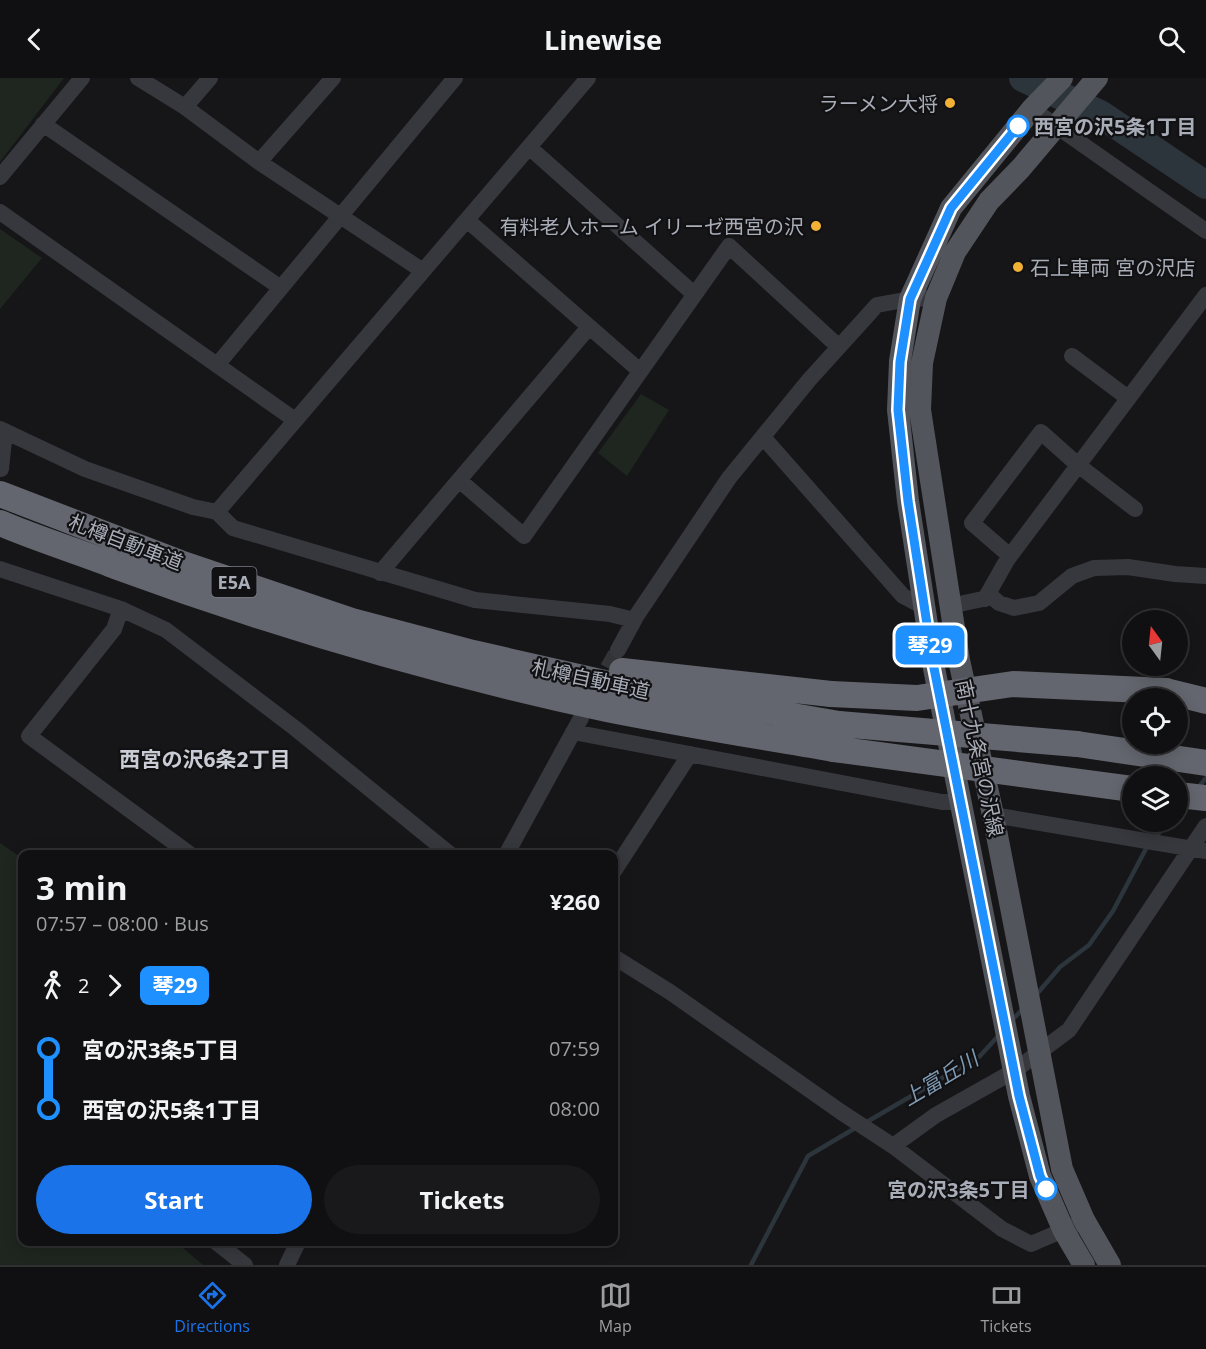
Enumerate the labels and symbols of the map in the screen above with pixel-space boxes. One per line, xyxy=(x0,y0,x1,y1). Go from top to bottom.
place label: ラーメン大将 xyxy=(819,90,938,117)
marker: ラーメン大将 xyxy=(943,96,957,110)
place label: 西宮の沢5条1丁目 xyxy=(1034,113,1197,140)
marker: 西宮の沢5条1丁目 xyxy=(1007,115,1029,137)
place label: 有料老人ホーム イリーゼ西宮の沢 xyxy=(499,213,804,240)
marker: 有料老人ホーム イリーゼ西宮の沢 xyxy=(809,219,823,233)
place label: 石上車両 宮の沢店 xyxy=(1030,254,1195,281)
marker: 石上車両 宮の沢店 xyxy=(1011,260,1025,274)
street label: 札樽自動車道 xyxy=(65,508,187,576)
road number: E5A xyxy=(212,567,256,597)
north arrow xyxy=(1122,610,1188,676)
line badge: 琴29 xyxy=(896,626,964,664)
street label: 札樽自動車道 xyxy=(530,653,652,705)
street label: 南十九条宮の沢線 xyxy=(950,677,1010,839)
district label: 西宮の沢6条2丁目 xyxy=(119,745,291,773)
water label: 上富丘川 xyxy=(897,1043,985,1112)
place label: 宮の沢3条5丁目 xyxy=(887,1176,1030,1203)
marker: 宮の沢3条5丁目 xyxy=(1035,1178,1057,1200)

